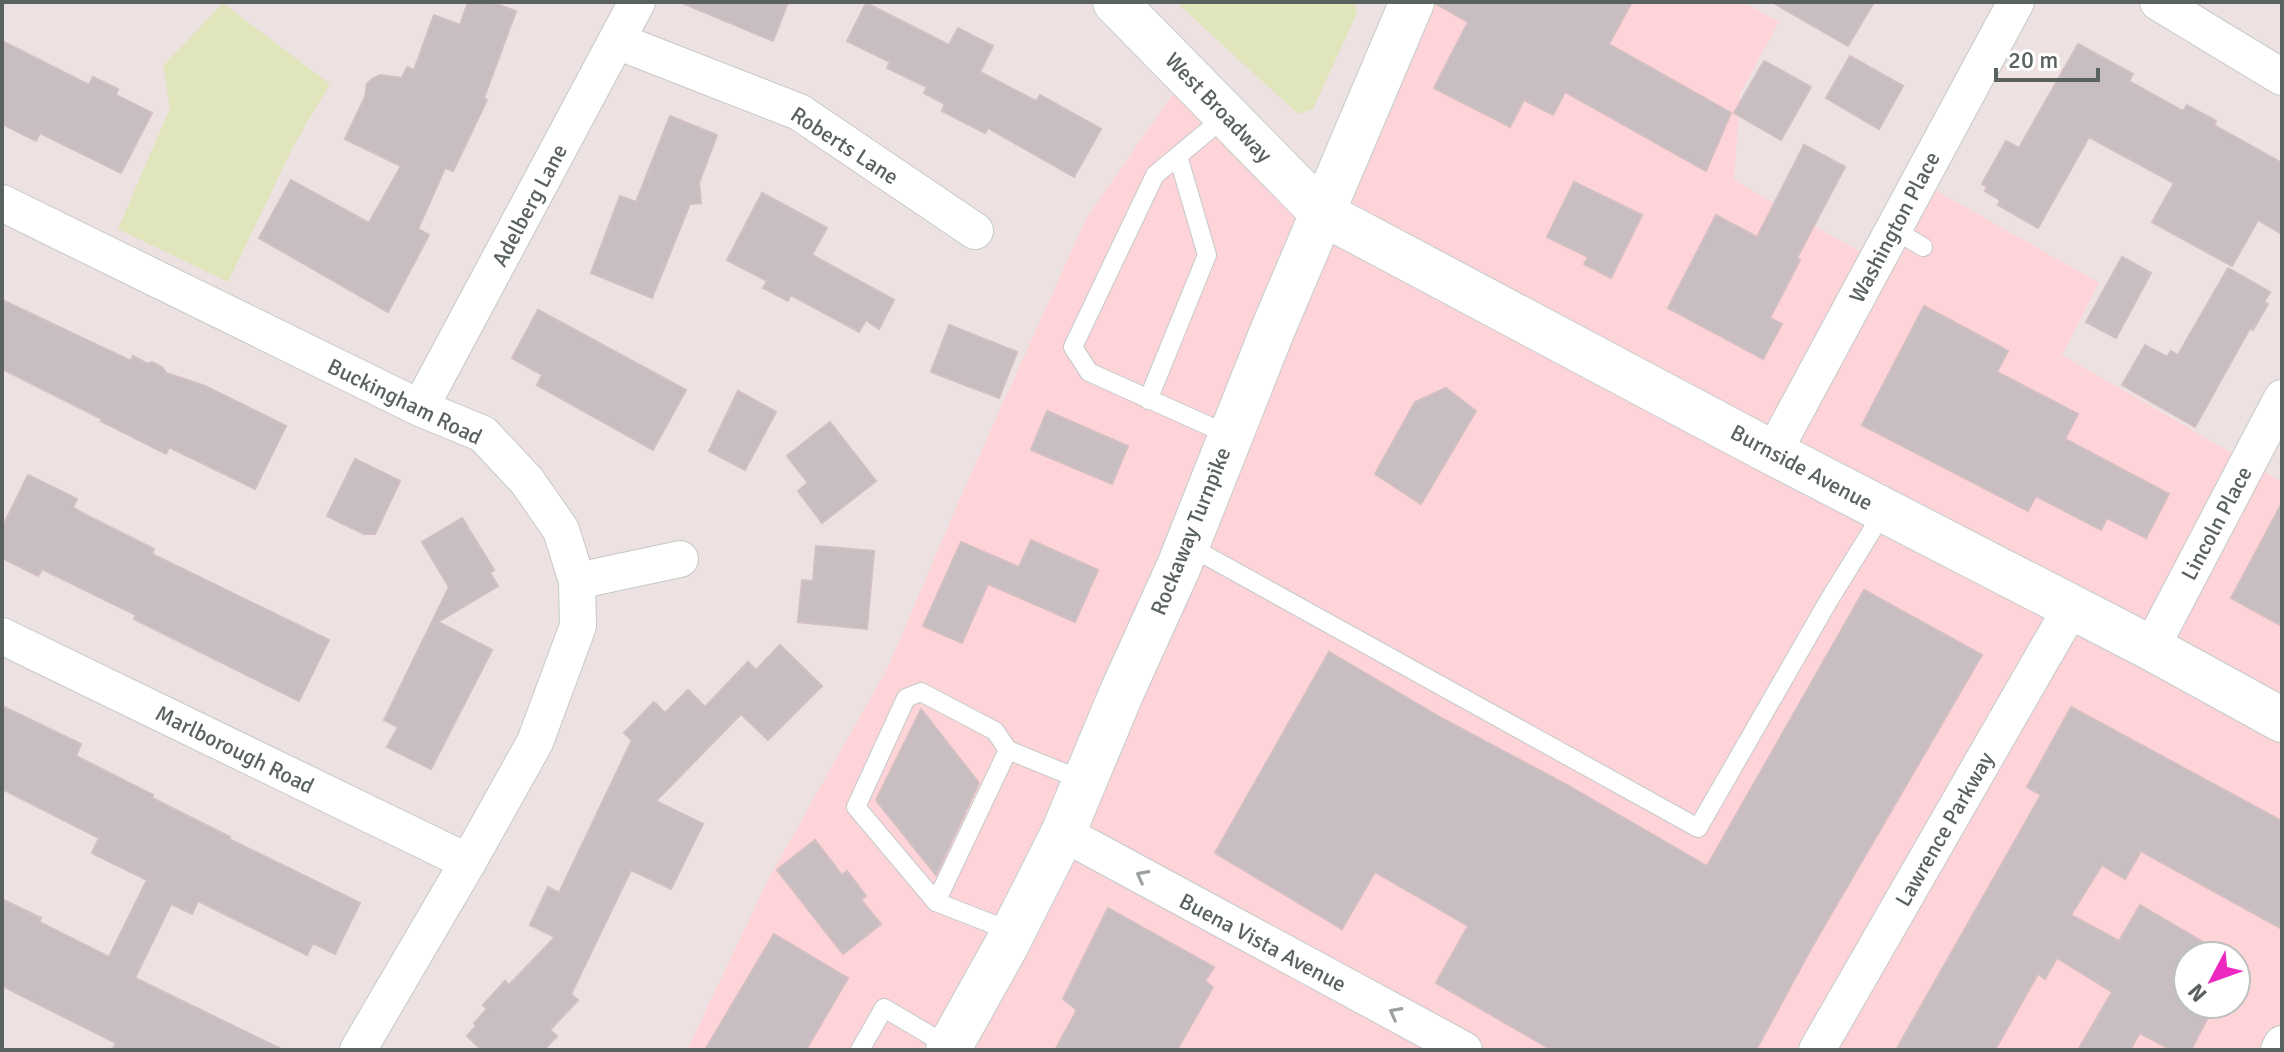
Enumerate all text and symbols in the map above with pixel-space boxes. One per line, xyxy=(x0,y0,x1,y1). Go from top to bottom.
scale bar xyxy=(1996,32,2098,82)
text: 20 m xyxy=(2008,45,2058,75)
street label: West Broadway xyxy=(1159,47,1278,169)
street label: Roberts Lane xyxy=(786,101,904,190)
street label: Adelberg Lane xyxy=(486,139,573,271)
street label: Washington Place xyxy=(1843,147,1946,307)
street label: Buckingham Road xyxy=(323,352,487,451)
street label: Burnside Avenue xyxy=(1726,419,1878,516)
street label: Rockaway Turnpike xyxy=(1144,443,1236,619)
street label: Lincoln Place xyxy=(2175,462,2258,585)
street label: Marlborough Road xyxy=(151,699,319,800)
street label: Lawrence Parkway xyxy=(1889,747,2000,911)
one-way arrow xyxy=(1135,871,1150,886)
street label: Buena Vista Avenue xyxy=(1175,887,1351,998)
north arrow xyxy=(2172,940,2252,1020)
text: N xyxy=(2182,978,2212,1007)
one-way arrow xyxy=(1390,1007,1404,1023)

